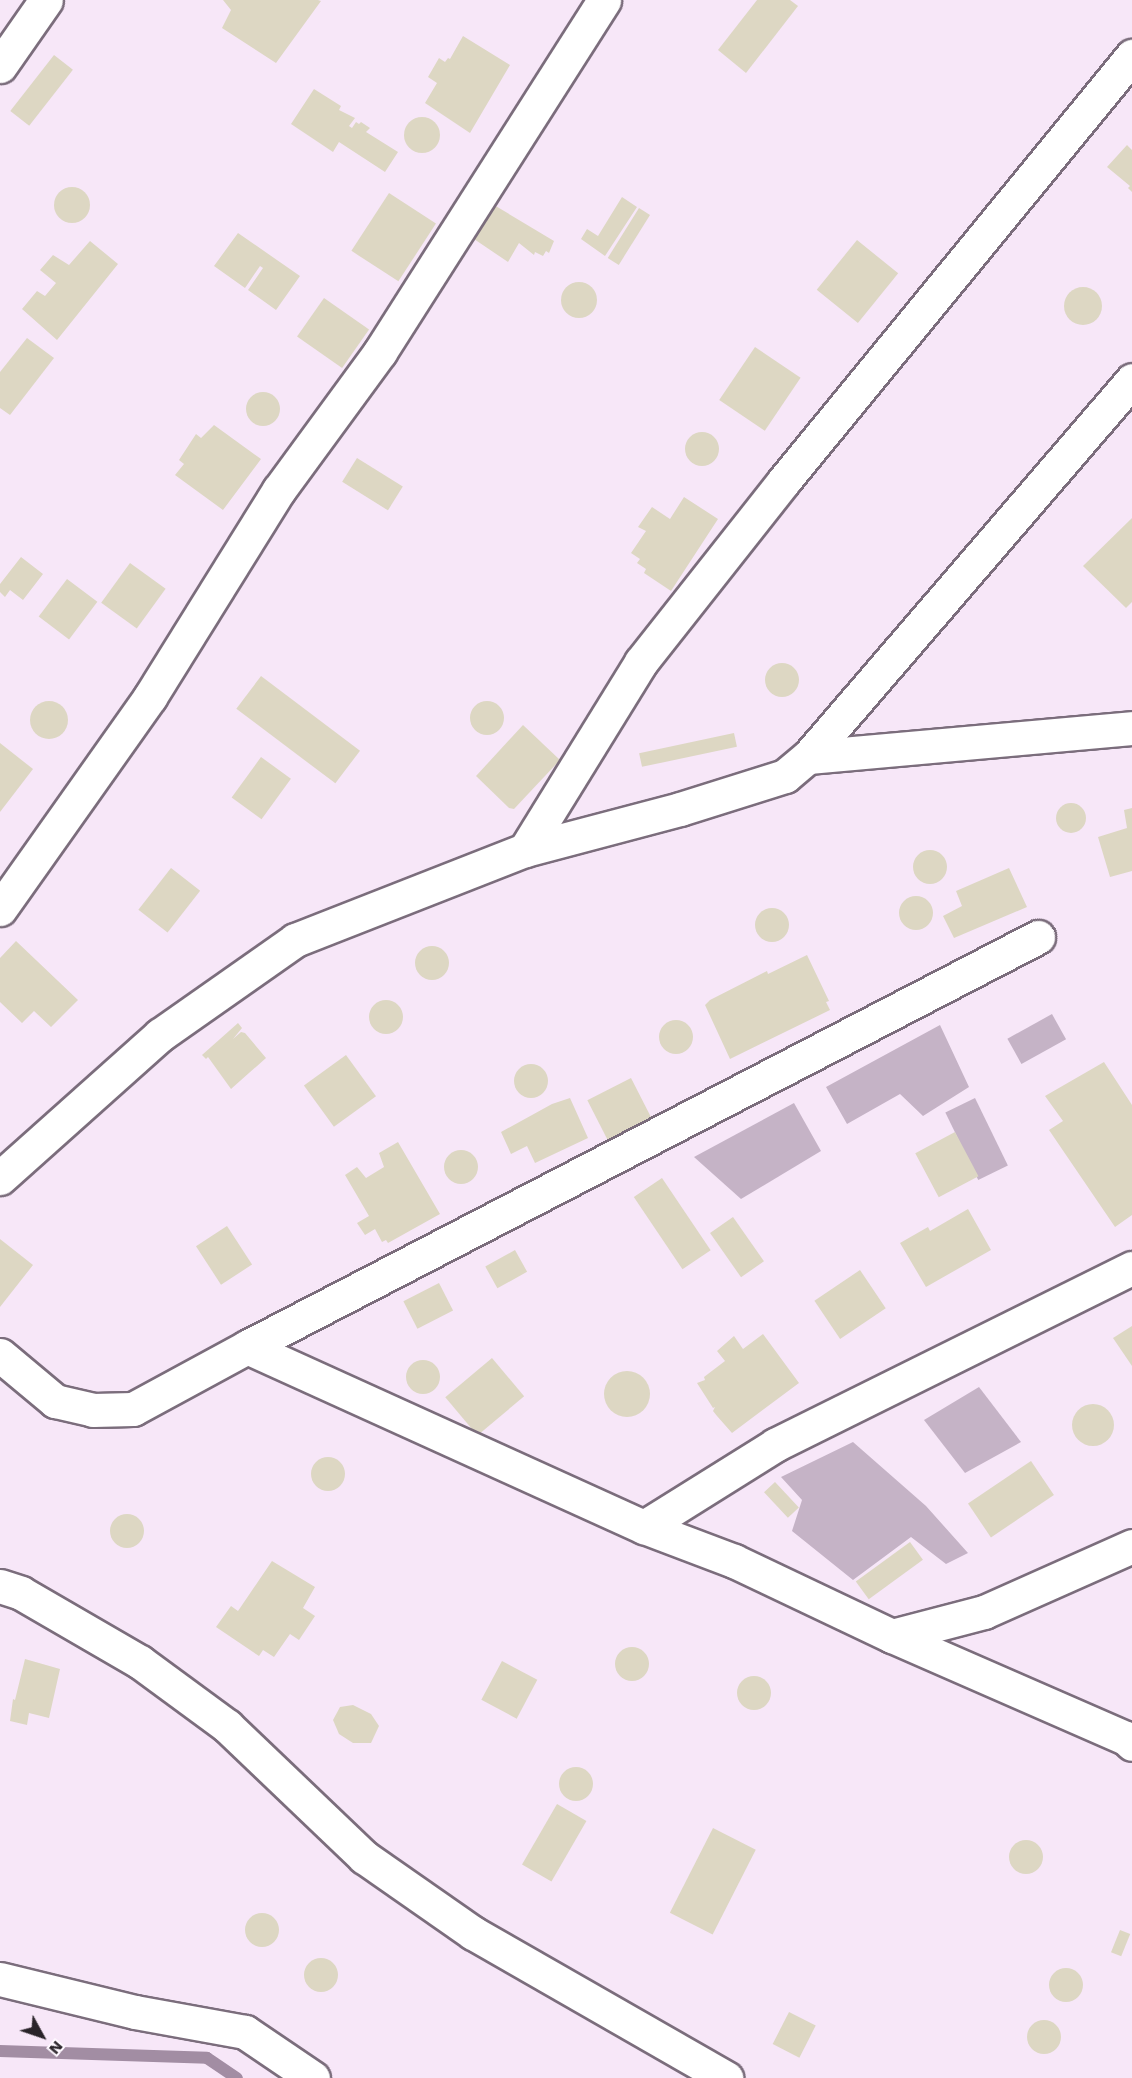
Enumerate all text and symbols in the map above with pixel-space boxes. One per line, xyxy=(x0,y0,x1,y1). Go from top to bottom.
north arrow xyxy=(12,2006,72,2066)
text: N xyxy=(45,2037,67,2059)

